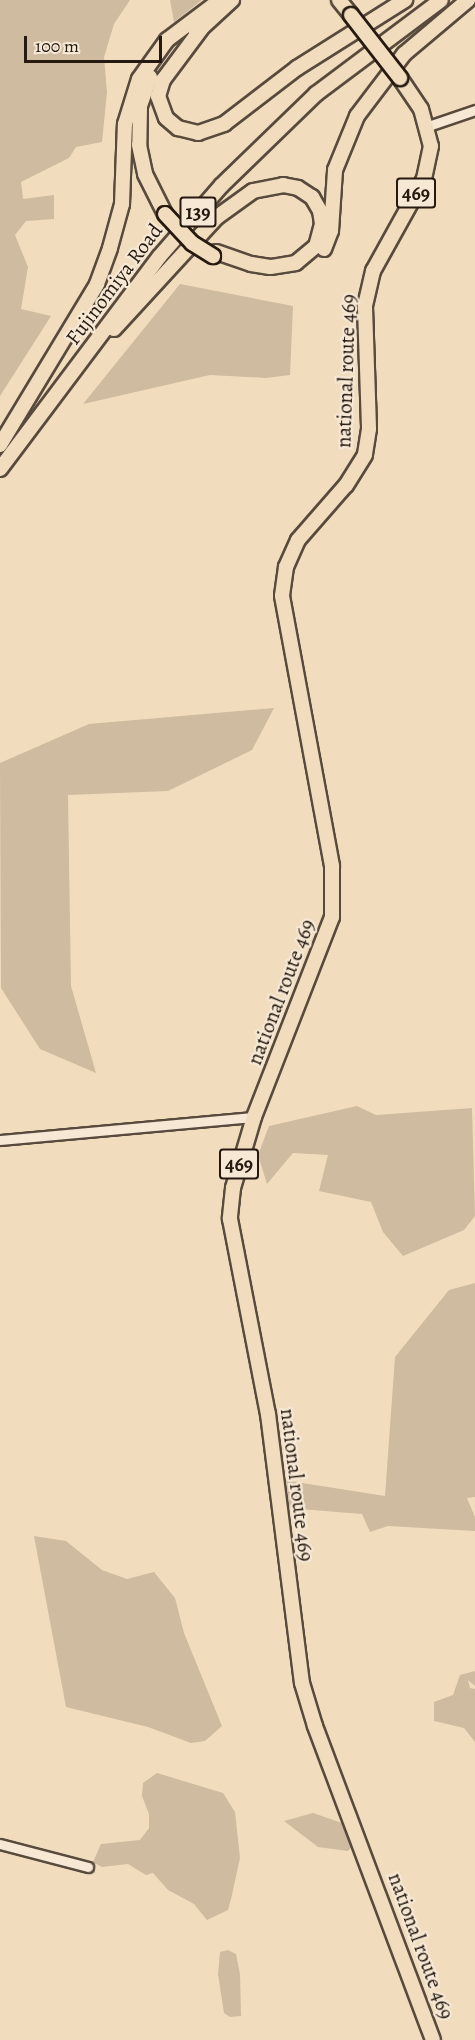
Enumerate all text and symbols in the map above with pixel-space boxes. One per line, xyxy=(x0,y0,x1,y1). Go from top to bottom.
scale bar xyxy=(27,24,165,62)
text: 100 m xyxy=(35,34,79,58)
road number: 469 xyxy=(395,176,437,210)
road number: 139 xyxy=(178,195,218,229)
street label: Fujinomiya Road xyxy=(60,218,168,350)
street label: national route 469 xyxy=(331,294,361,448)
street label: national route 469 xyxy=(242,916,320,1068)
road number: 469 xyxy=(218,1147,260,1181)
street label: national route 469 xyxy=(275,1407,319,1563)
street label: national route 469 xyxy=(383,1869,459,2023)

